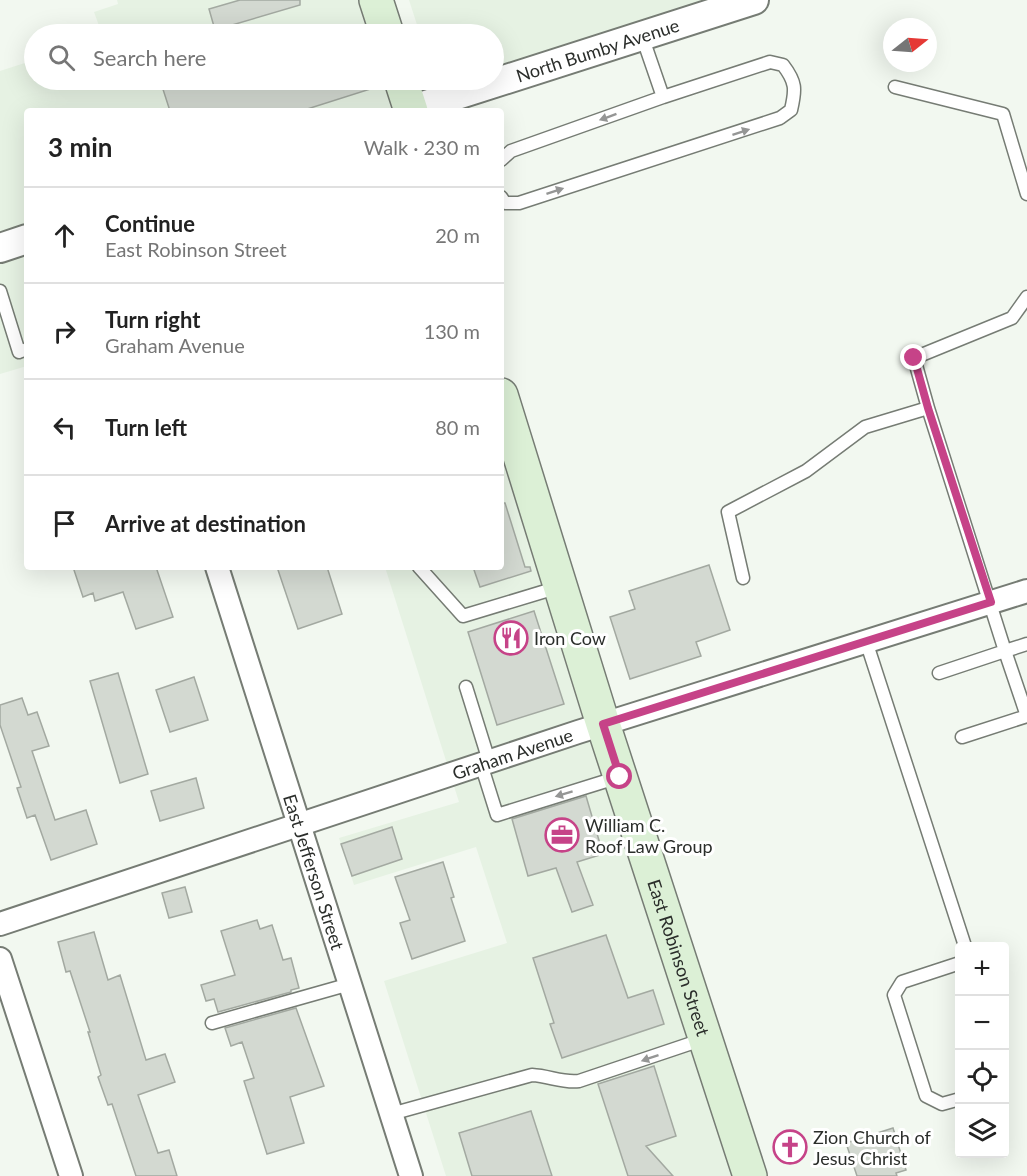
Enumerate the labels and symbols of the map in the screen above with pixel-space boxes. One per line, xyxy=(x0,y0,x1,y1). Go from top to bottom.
street label: North Bumby Avenue xyxy=(513,14,682,86)
north arrow xyxy=(883,18,937,72)
one-way arrow xyxy=(599,112,617,122)
one-way arrow xyxy=(732,127,750,136)
one-way arrow xyxy=(546,186,564,195)
route end xyxy=(900,344,926,370)
restaurant icon: Iron Cow xyxy=(493,620,529,656)
place label: Iron Cow xyxy=(534,627,606,649)
street label: Graham Avenue xyxy=(449,723,576,784)
route start xyxy=(606,763,632,789)
one-way arrow xyxy=(555,790,573,799)
street label: East Jefferson Street xyxy=(279,791,349,953)
place label: William C. Roof Law Group xyxy=(585,814,713,857)
office icon: William C. Roof Law Group xyxy=(544,817,580,853)
street label: East Robinson Street xyxy=(643,876,715,1039)
one-way arrow xyxy=(641,1053,659,1063)
place label: Zion Church of Jesus Christ xyxy=(813,1126,932,1169)
church icon: Zion Church of Jesus Christ xyxy=(772,1129,808,1165)

